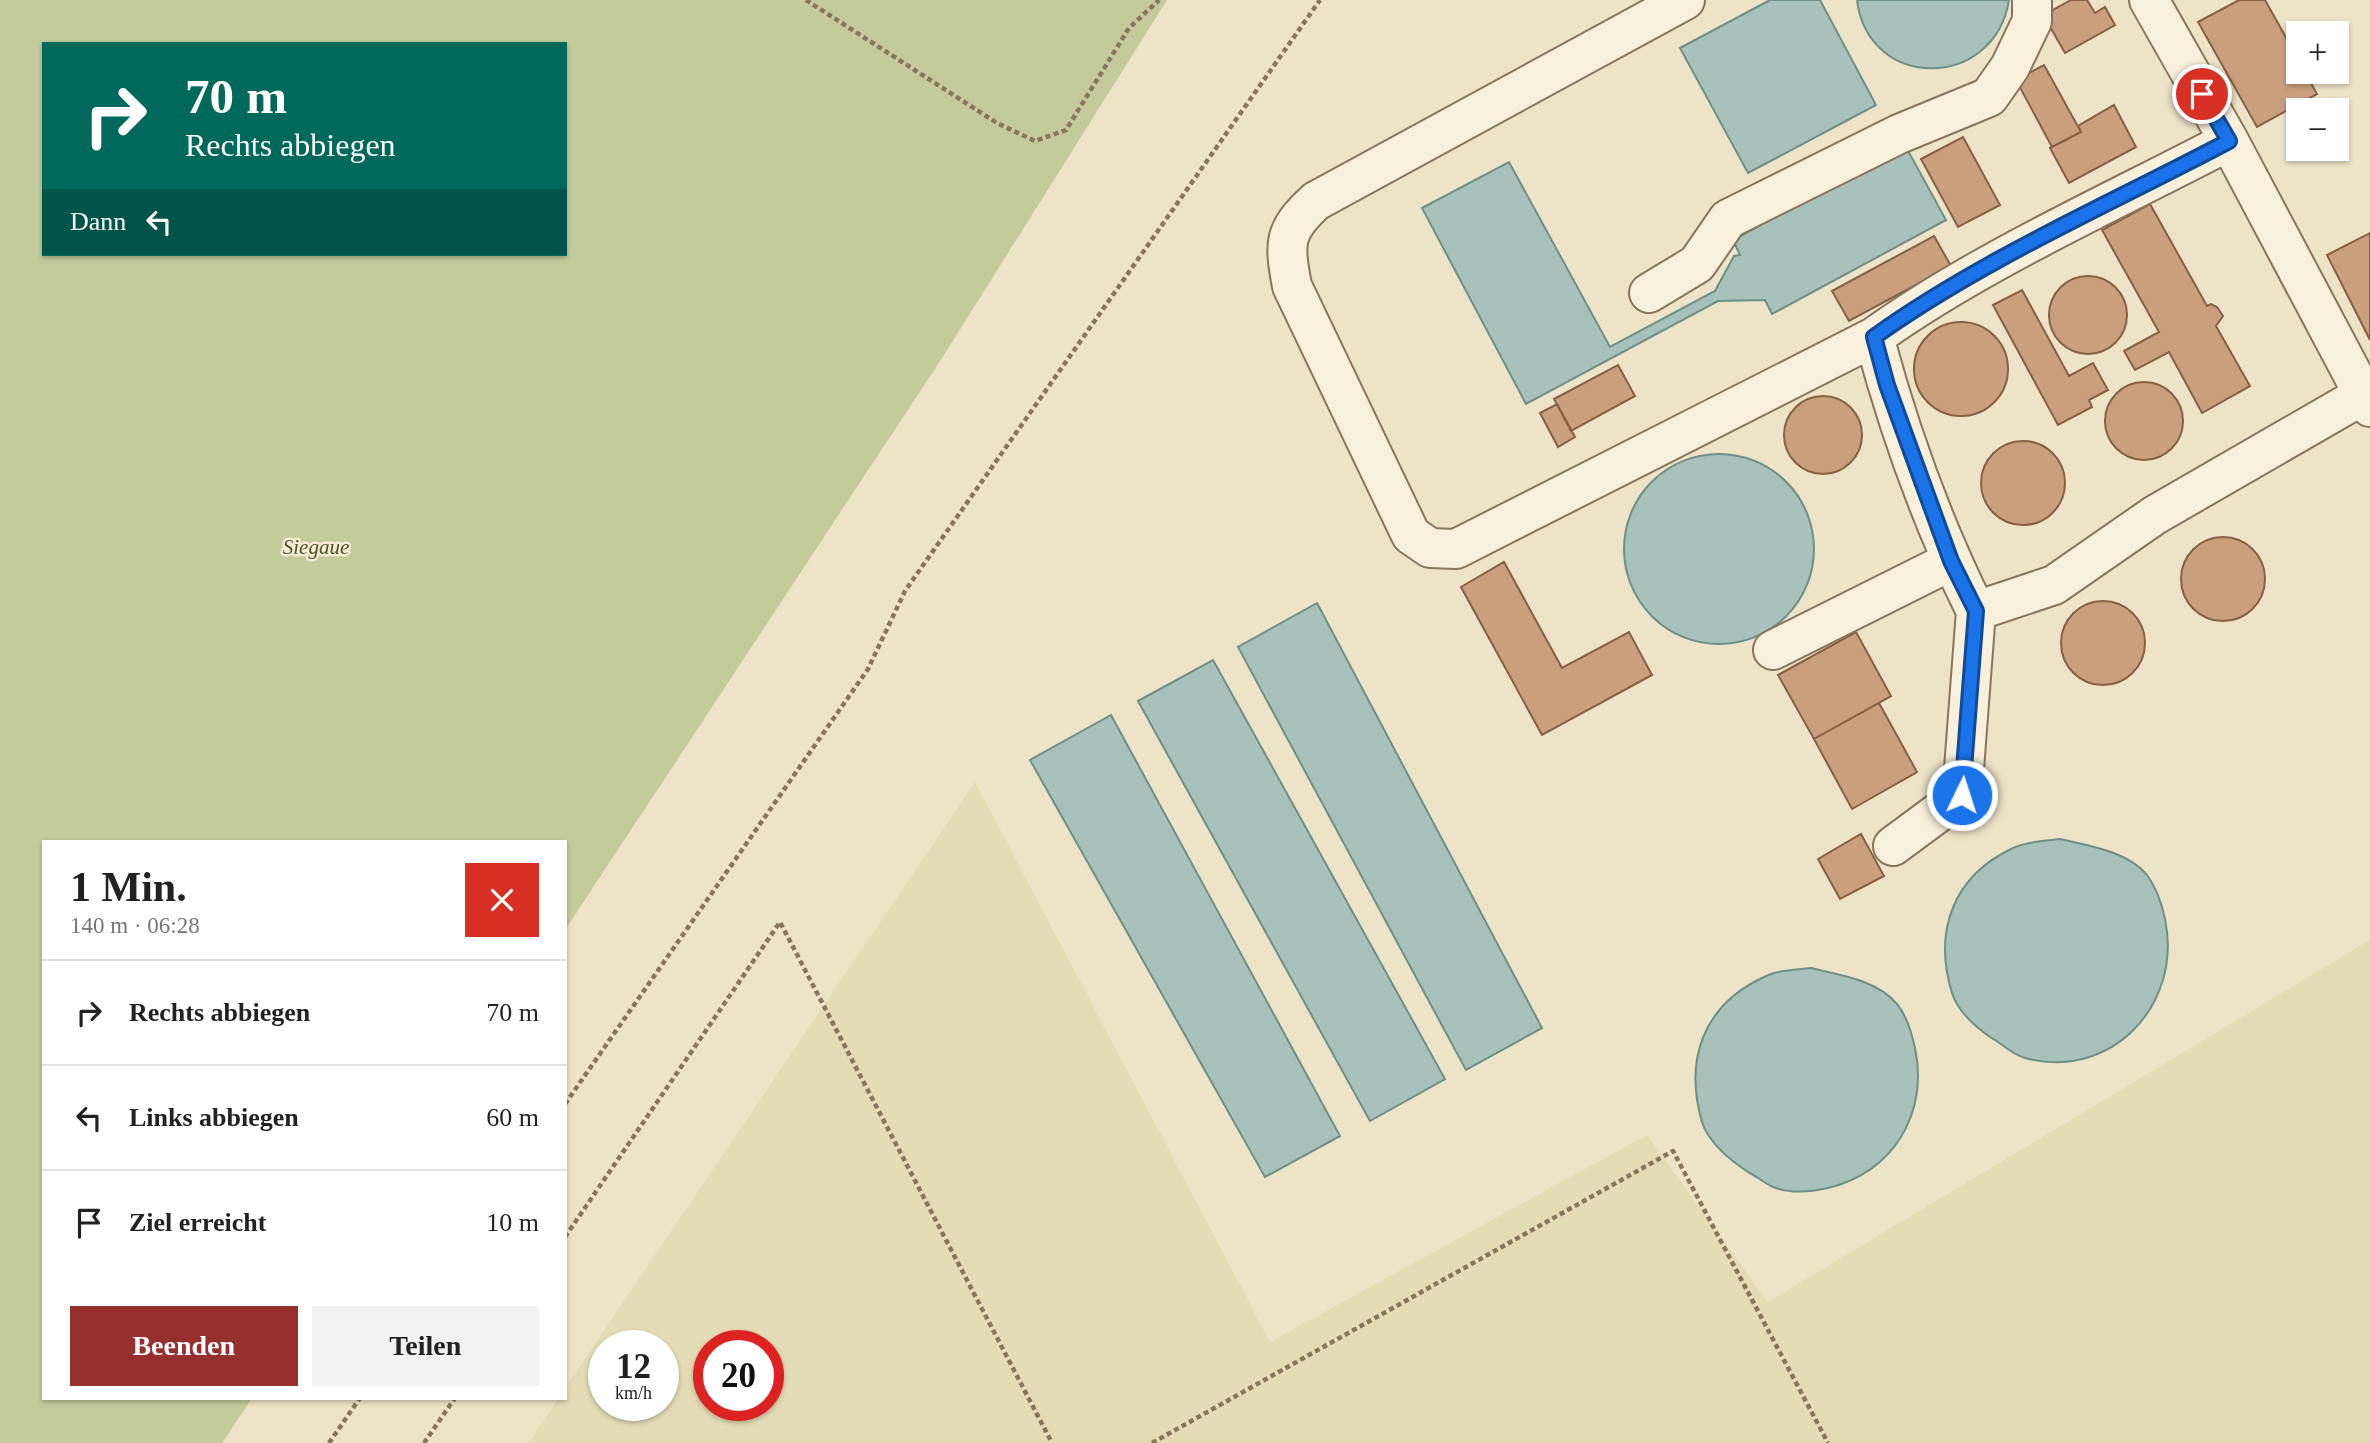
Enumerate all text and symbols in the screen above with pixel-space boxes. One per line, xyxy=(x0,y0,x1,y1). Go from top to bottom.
map controls xyxy=(2286,21,2349,161)
button: + xyxy=(2286,21,2349,84)
pin xyxy=(2172,64,2232,124)
text: 70 m xyxy=(185,69,287,124)
icon: right xyxy=(70,70,161,161)
icon: arrive xyxy=(2183,75,2221,113)
button: − xyxy=(2286,98,2349,161)
text: Rechts abbiegen xyxy=(185,127,396,163)
icon: left xyxy=(140,203,178,241)
text: Dann xyxy=(70,207,126,236)
park label: Siegaue xyxy=(283,535,349,559)
position arrow xyxy=(1925,758,1999,832)
button: close xyxy=(465,863,539,937)
text: 1 Min. xyxy=(70,864,187,910)
text: 140 m · 06:28 xyxy=(70,913,200,938)
icon: right xyxy=(70,994,108,1032)
text: Rechts abbiegen xyxy=(129,998,310,1027)
text: 70 m xyxy=(486,998,539,1027)
icon: left xyxy=(70,1099,108,1137)
text: Links abbiegen xyxy=(129,1103,299,1132)
text: 60 m xyxy=(486,1103,539,1132)
icon: arrive xyxy=(70,1204,108,1242)
text: Ziel erreicht xyxy=(129,1208,266,1237)
text: 10 m xyxy=(486,1208,539,1237)
button: Beenden xyxy=(70,1306,298,1386)
button: Teilen xyxy=(312,1306,539,1386)
speed limit sign: 20 xyxy=(693,1330,784,1421)
text: 12 xyxy=(616,1347,651,1386)
text: km/h xyxy=(615,1383,652,1403)

